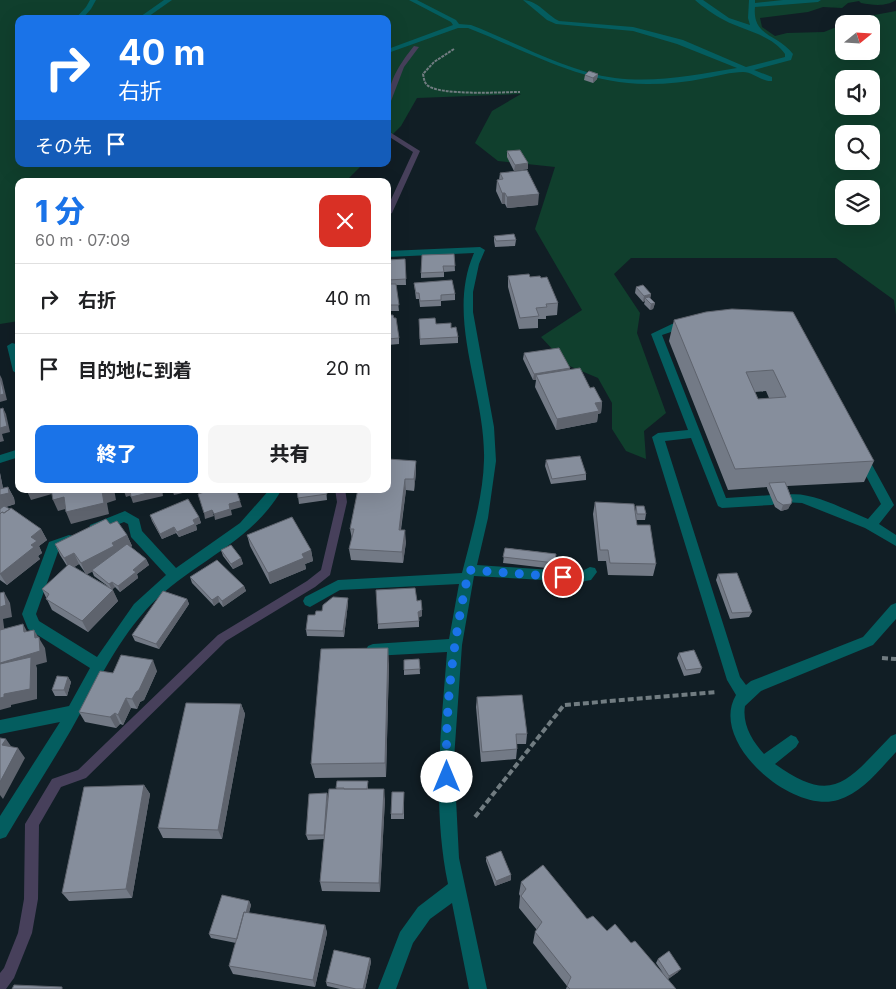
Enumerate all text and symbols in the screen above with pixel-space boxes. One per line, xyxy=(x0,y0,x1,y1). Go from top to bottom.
north arrow xyxy=(835,15,880,60)
map controls xyxy=(835,15,880,225)
text: 40 m xyxy=(118,31,206,73)
icon: right xyxy=(35,35,100,100)
button: sound xyxy=(835,70,880,115)
text: 右折 xyxy=(118,78,162,104)
button: search xyxy=(835,125,880,170)
icon: arrive xyxy=(102,130,130,158)
text: その先 xyxy=(35,135,92,158)
button: layers xyxy=(835,180,880,225)
text: 1 分 xyxy=(35,193,85,229)
button: close xyxy=(319,195,371,247)
text: 60 m · 07:09 xyxy=(35,230,130,250)
icon: right xyxy=(35,285,63,313)
text: 40 m xyxy=(325,287,371,310)
text: 右折 xyxy=(78,289,116,312)
icon: arrive xyxy=(35,355,63,383)
text: 20 m xyxy=(325,357,371,380)
text: 目的地に到着 xyxy=(78,359,192,382)
button: 終了 xyxy=(35,425,198,483)
button: 共有 xyxy=(208,425,371,483)
pin xyxy=(542,556,584,598)
icon: arrive xyxy=(549,563,577,591)
position arrow xyxy=(420,750,472,802)

